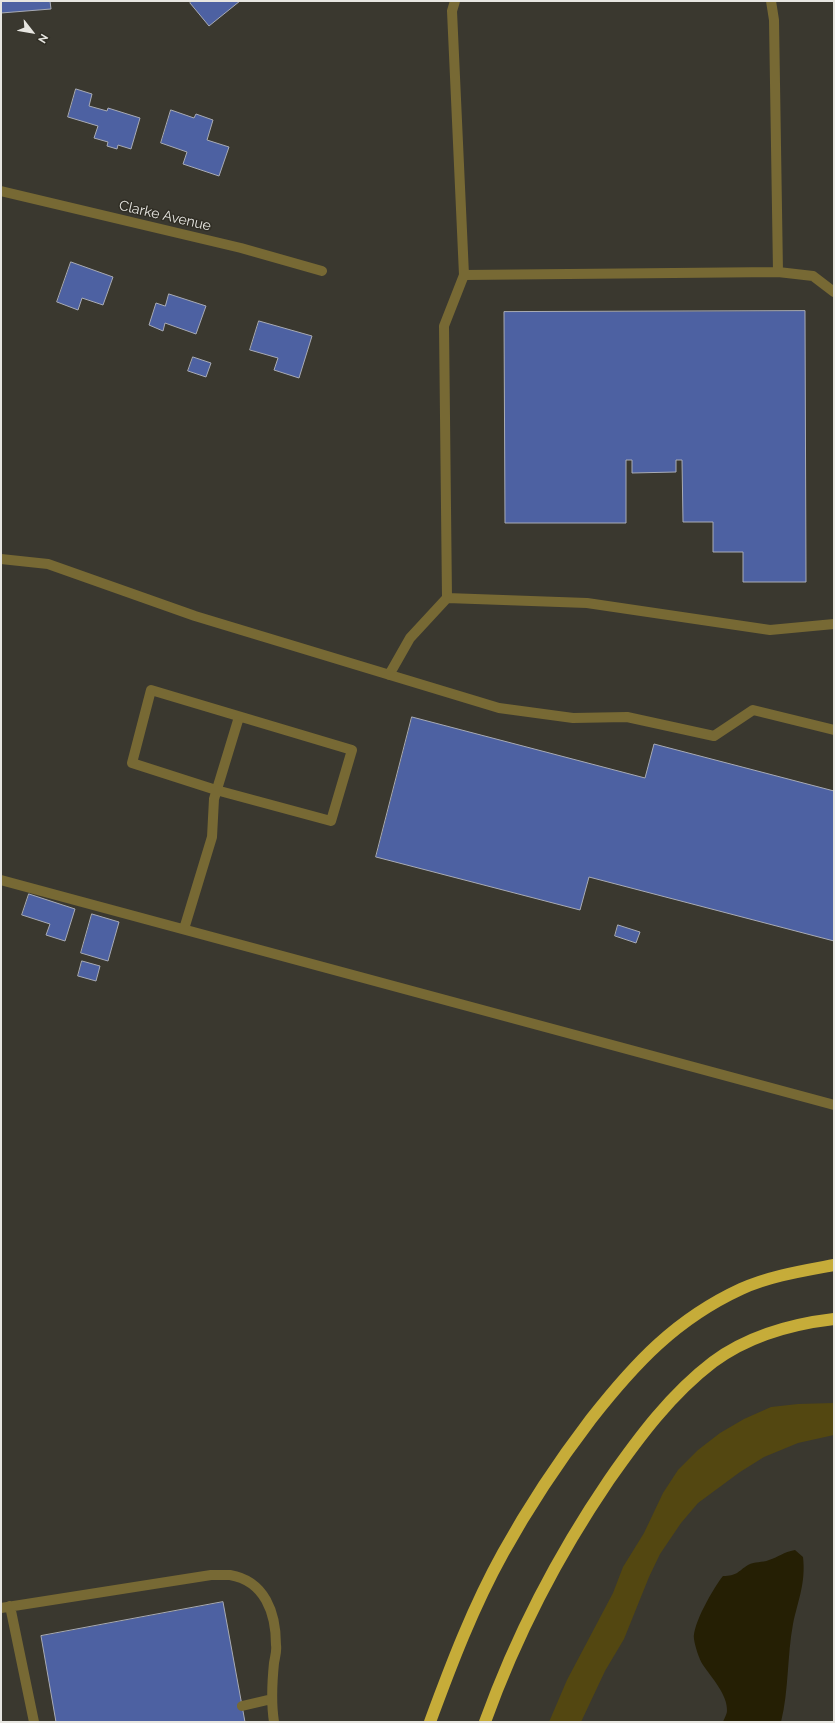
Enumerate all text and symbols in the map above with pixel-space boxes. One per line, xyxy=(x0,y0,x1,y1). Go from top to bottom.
north arrow xyxy=(12,12,52,52)
text: N xyxy=(35,31,50,45)
street label: Clarke Avenue xyxy=(117,197,213,235)

